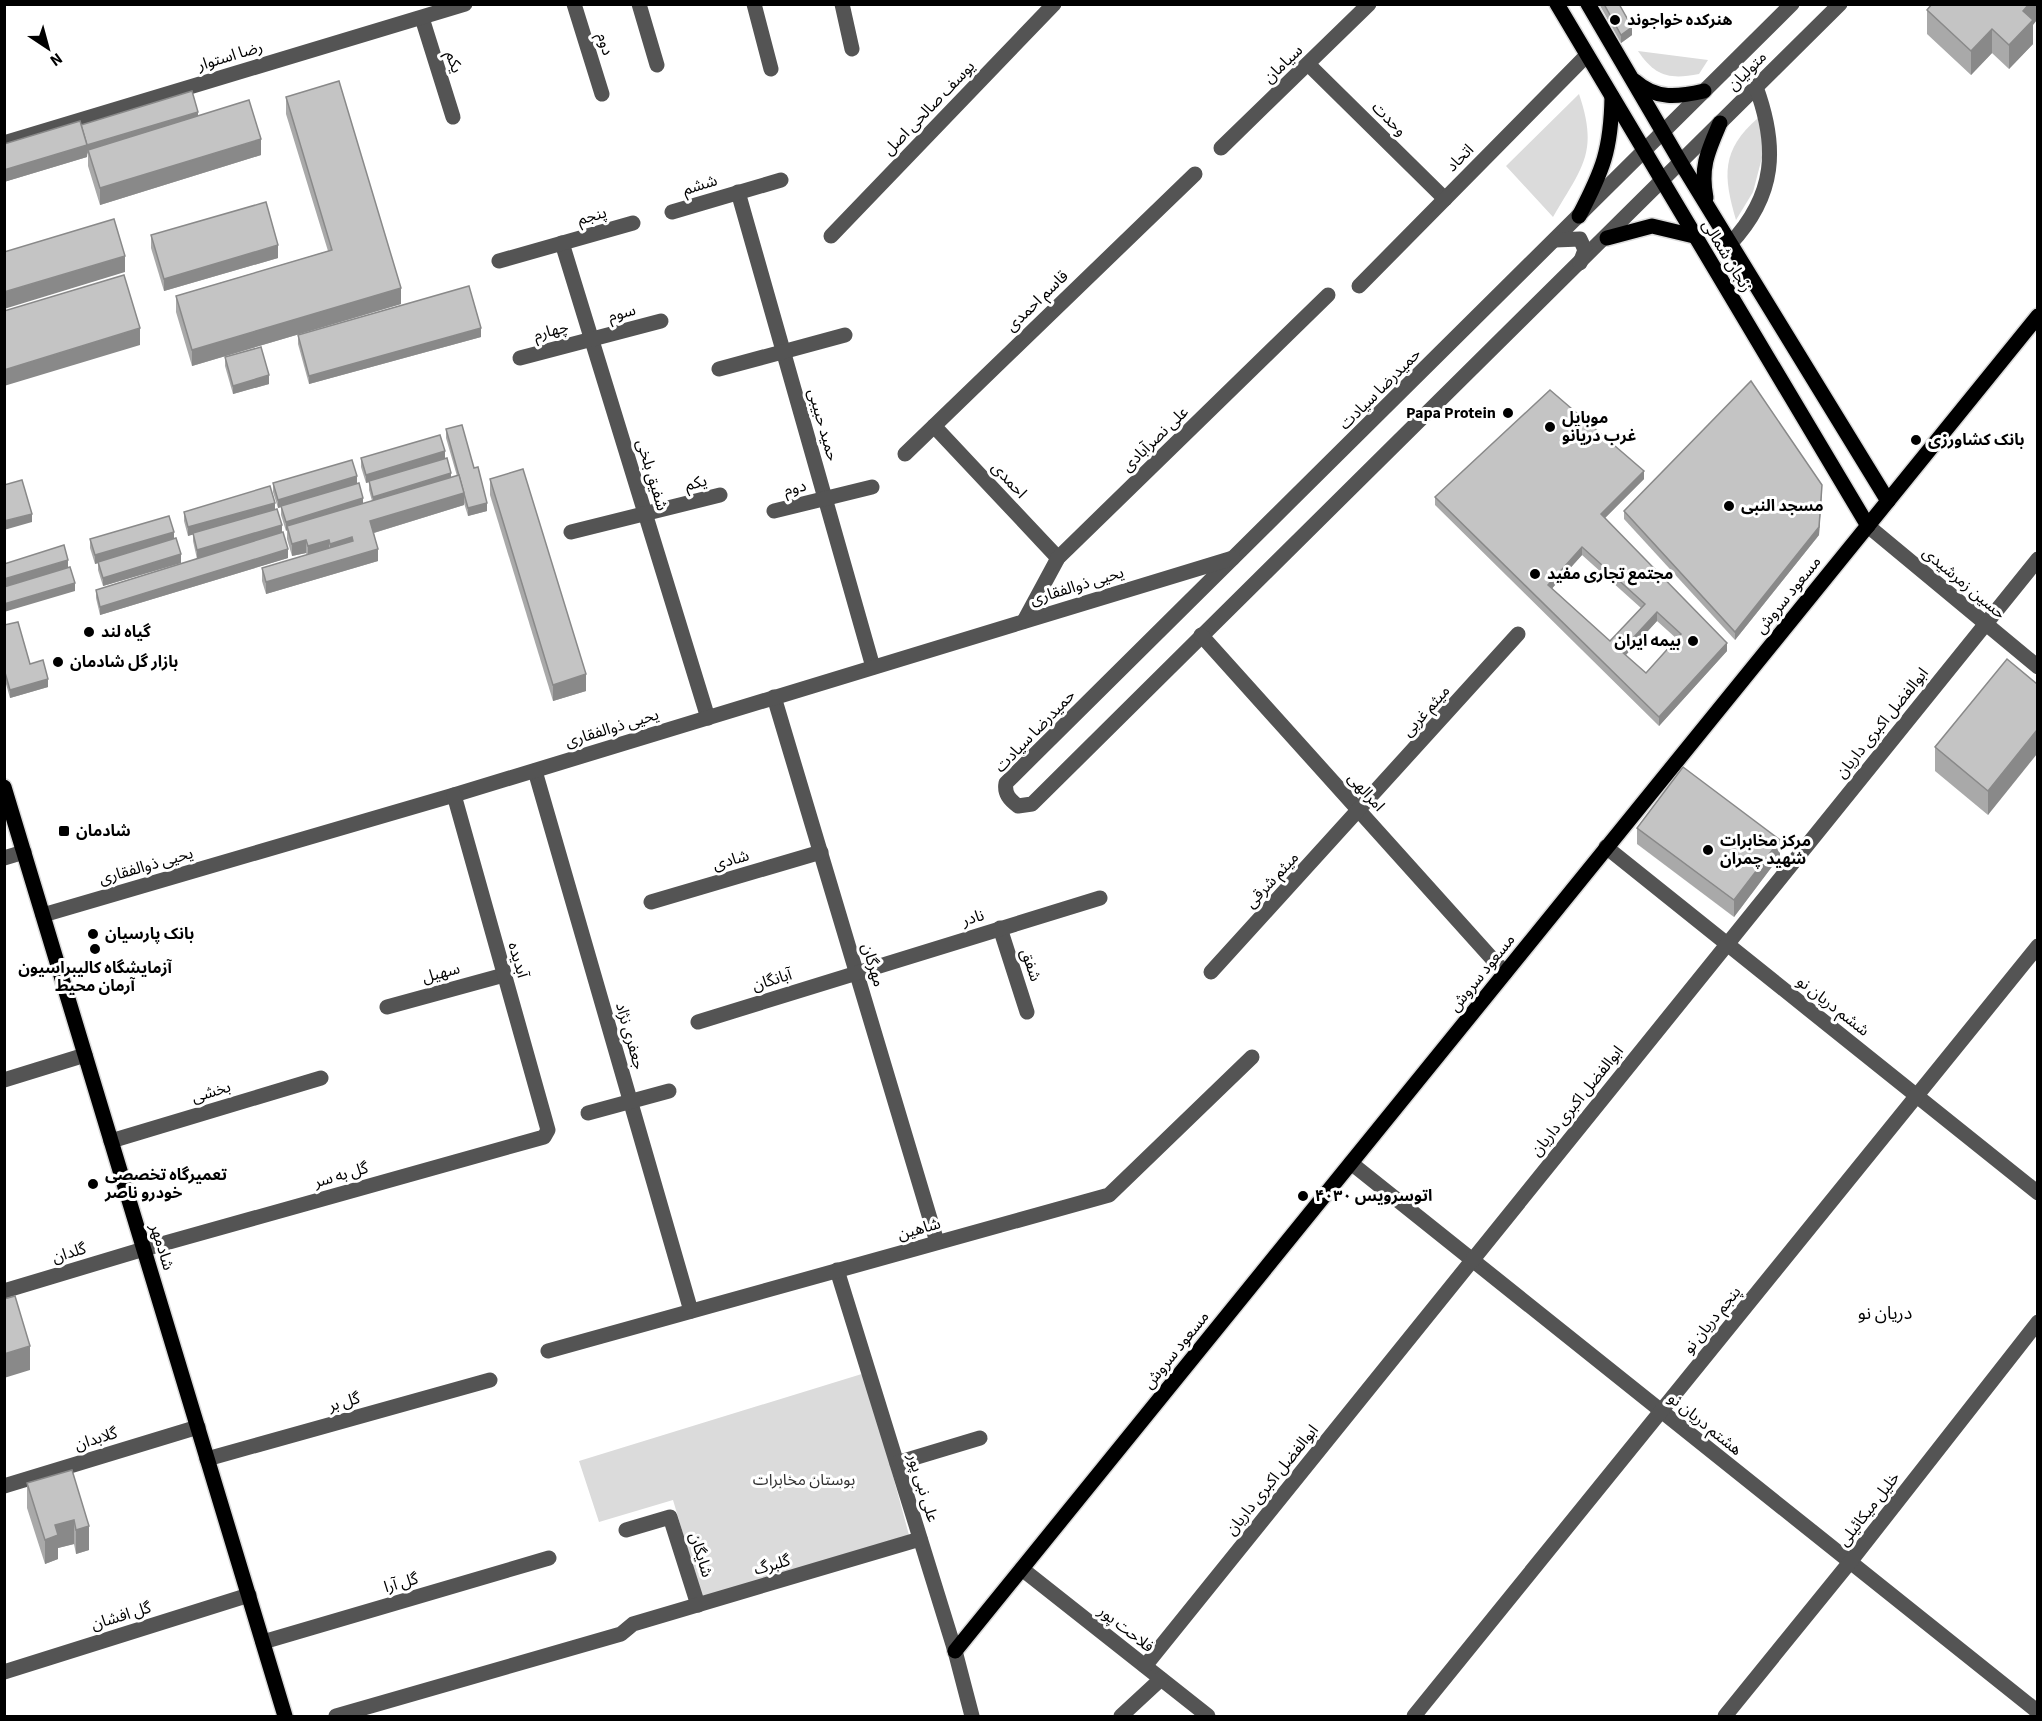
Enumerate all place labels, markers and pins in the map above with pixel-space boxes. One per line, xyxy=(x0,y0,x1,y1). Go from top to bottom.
place label: هنرکده خواجوند xyxy=(1627,9,1733,31)
marker: هنرکده خواجوند xyxy=(1608,13,1622,27)
place label: Papa Protein xyxy=(1406,402,1496,424)
marker: Papa Protein xyxy=(1501,406,1515,420)
place label: موبایل غرب دریانو xyxy=(1562,407,1636,447)
marker: موبایل غرب دریانو xyxy=(1543,420,1557,434)
place label: بانک کشاورزی xyxy=(1928,429,2025,451)
marker: بانک کشاورزی xyxy=(1909,433,1923,447)
place label: مسجد النبی xyxy=(1741,495,1824,517)
marker: مسجد النبی xyxy=(1722,499,1736,513)
place label: مجتمع تجاری مفید xyxy=(1547,563,1673,586)
marker: مجتمع تجاری مفید xyxy=(1528,567,1542,581)
place label: گیاه لند xyxy=(101,621,151,643)
marker: گیاه لند xyxy=(82,625,96,639)
place label: بیمه ایران xyxy=(1614,630,1681,652)
marker: بیمه ایران xyxy=(1686,634,1700,648)
place label: بازار گل شادمان xyxy=(70,651,178,673)
marker: بازار گل شادمان xyxy=(51,655,65,669)
place label: شادمان xyxy=(76,820,131,842)
marker: شادمان xyxy=(57,824,71,838)
place label: مرکز مخابرات شهید چمران xyxy=(1720,830,1811,870)
marker: مرکز مخابرات شهید چمران xyxy=(1701,843,1715,857)
place label: بانک پارسیان xyxy=(105,923,194,945)
marker: بانک پارسیان xyxy=(86,927,100,941)
marker: آزمایشگاه کالیبراسیون آرمان محیط xyxy=(88,942,102,956)
place label: آزمایشگاه کالیبراسیون آرمان محیط xyxy=(18,957,173,997)
place label: تعمیرگاه تخصصی خودرو ناصر xyxy=(104,1164,227,1204)
marker: تعمیرگاه تخصصی خودرو ناصر xyxy=(86,1177,100,1191)
place label: اتوسرویس ۴۰۳۰ xyxy=(1315,1185,1432,1207)
marker: اتوسرویس ۴۰۳۰ xyxy=(1296,1189,1310,1203)

